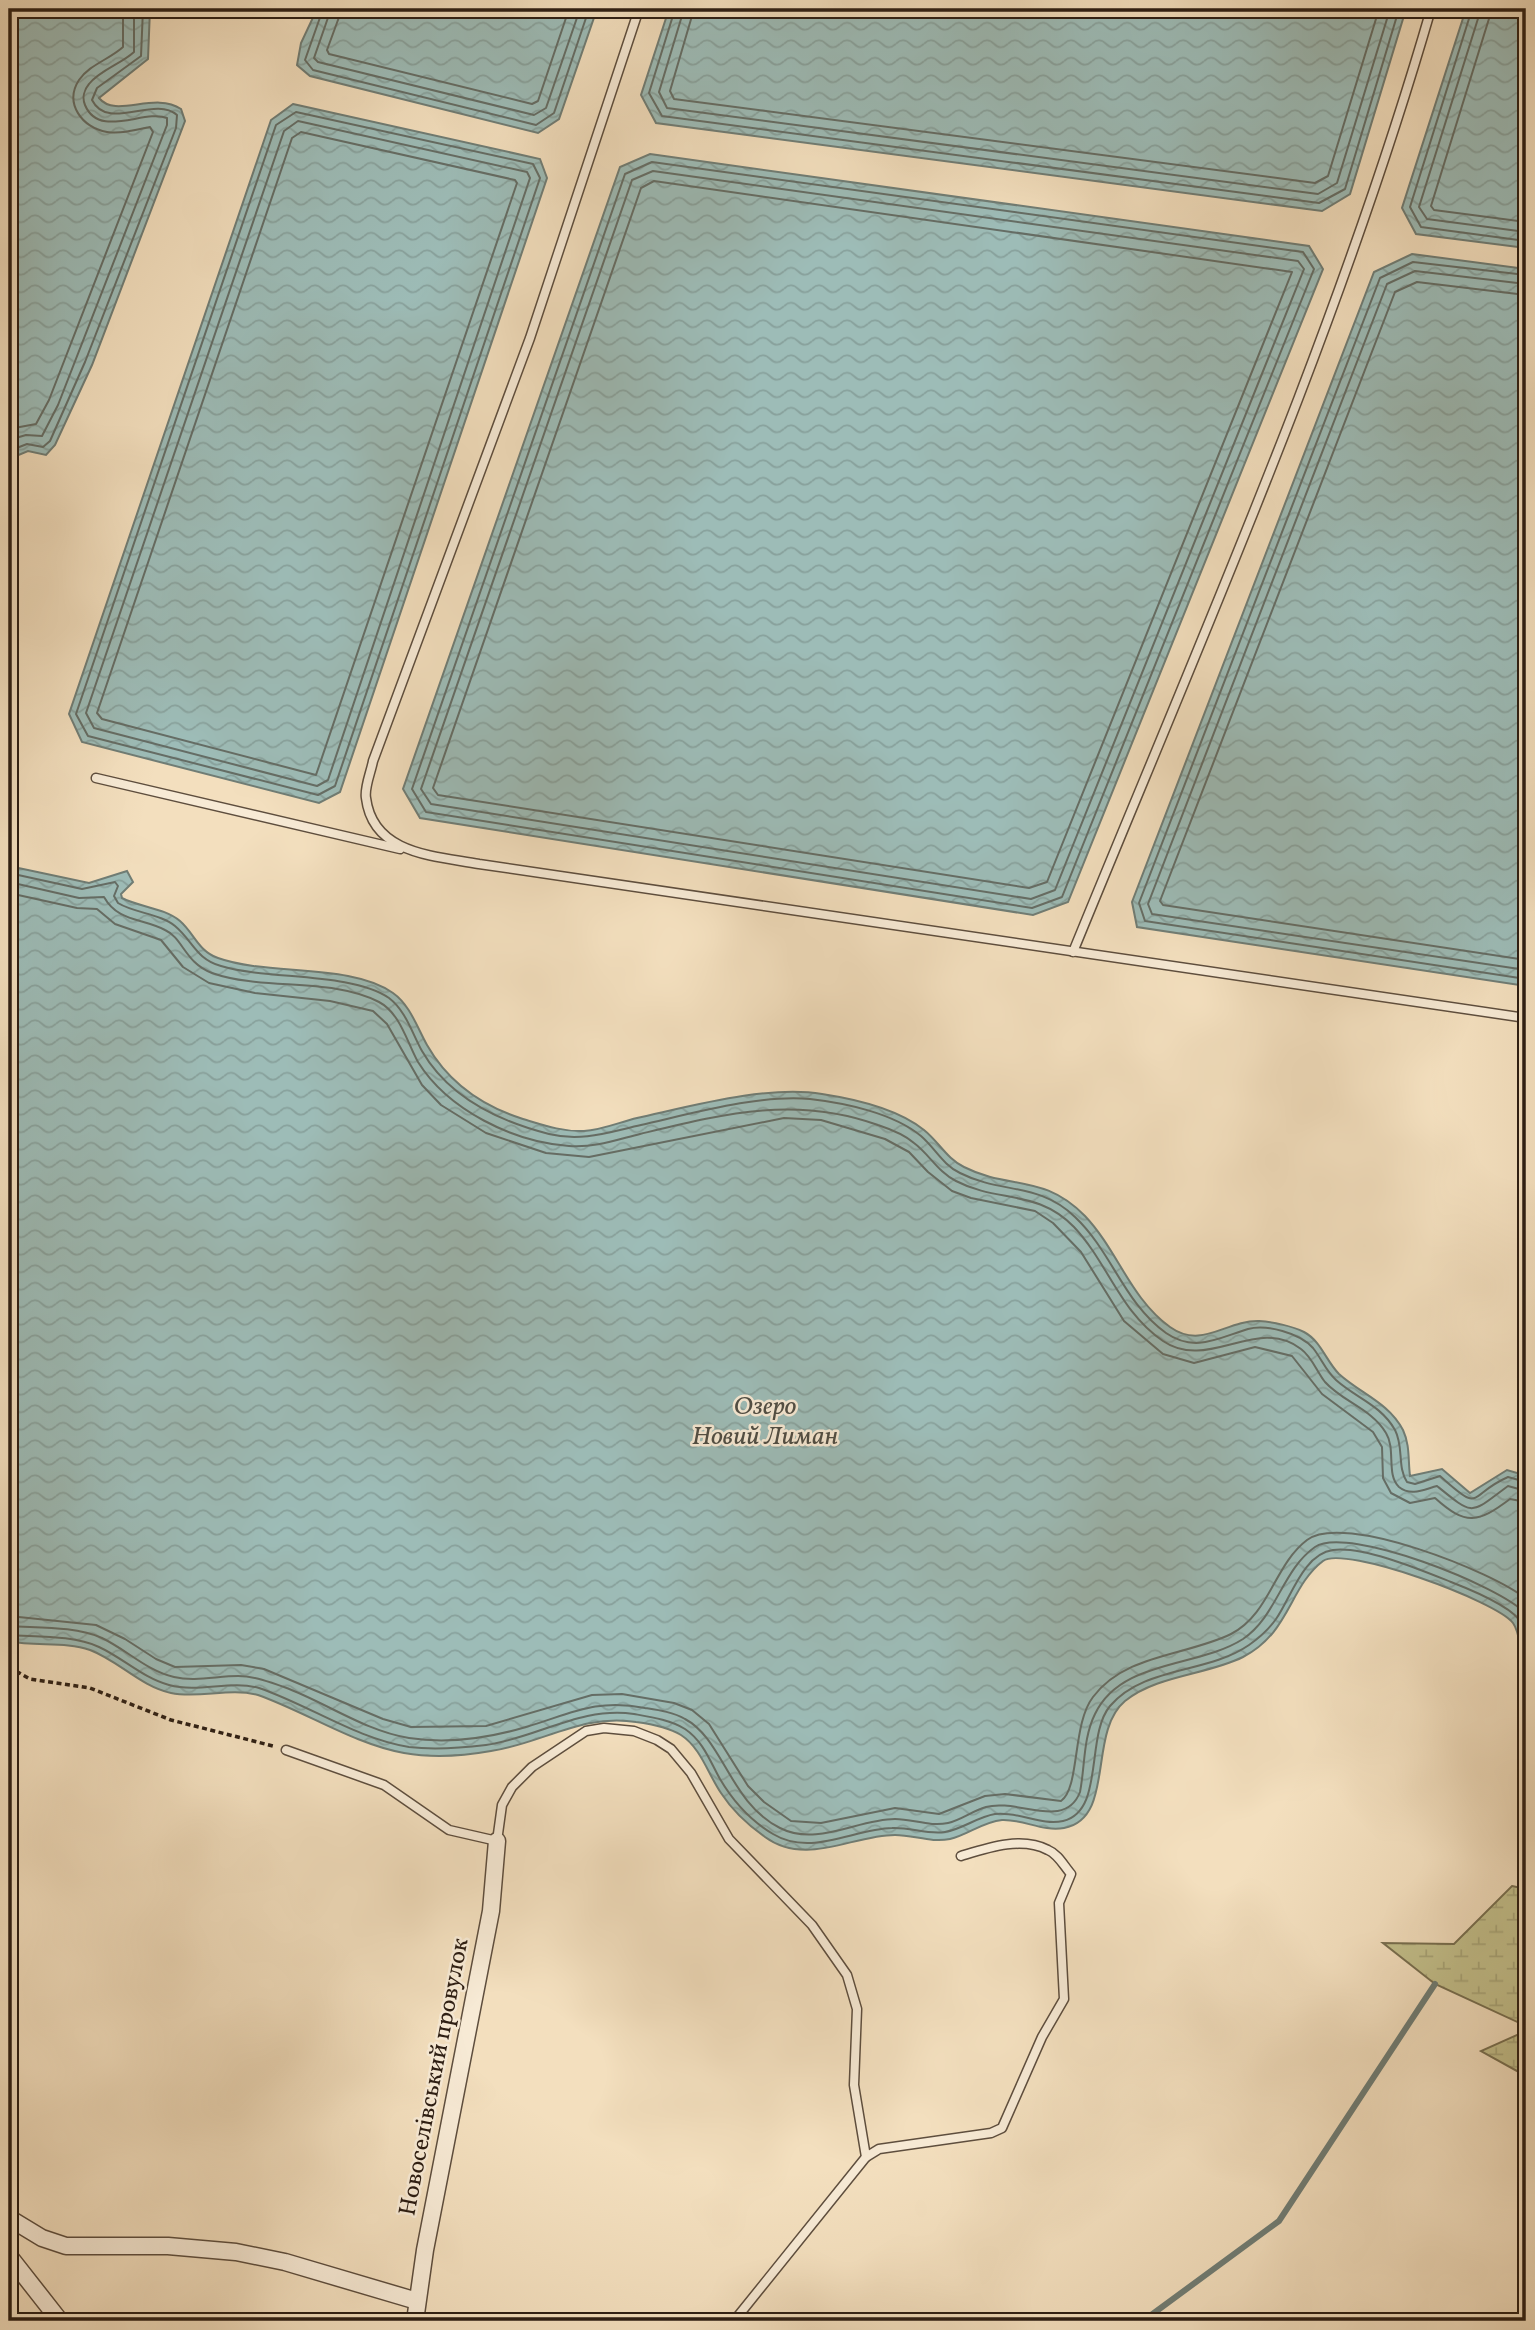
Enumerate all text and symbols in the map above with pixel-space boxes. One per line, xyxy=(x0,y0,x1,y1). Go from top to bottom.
water label: Озеро Новий Лиман xyxy=(692,1389,838,1455)
street label: Новоселівський провулок xyxy=(391,1935,479,2219)

